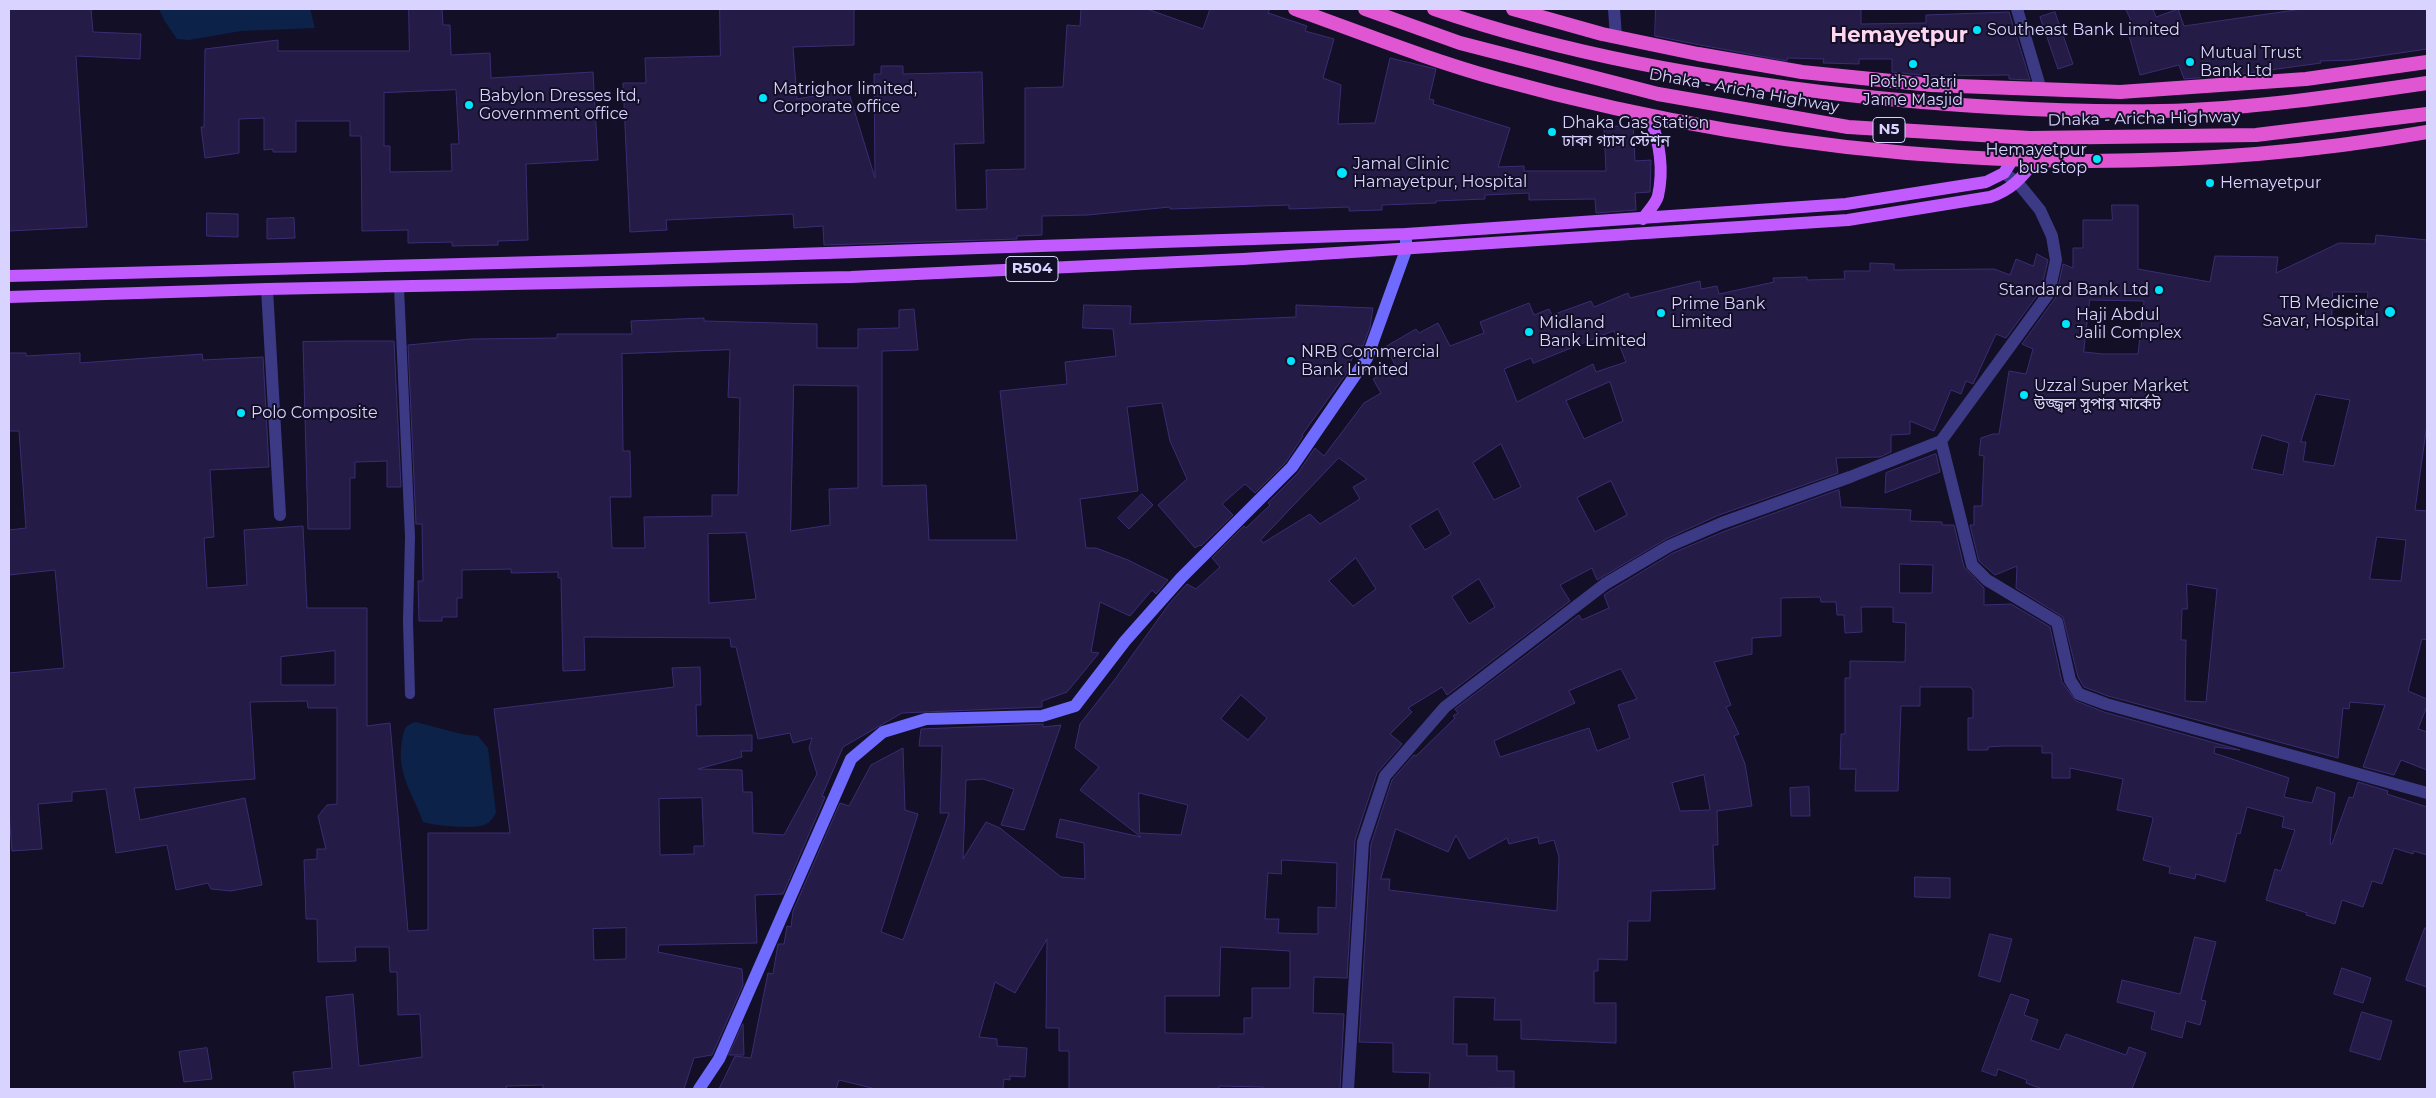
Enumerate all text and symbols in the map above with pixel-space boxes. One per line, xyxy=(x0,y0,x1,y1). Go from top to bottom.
place label: Southeast Bank Limited xyxy=(1987,20,2180,40)
district label: Hemayetpur xyxy=(1830,23,1968,49)
marker: Southeast Bank Limited xyxy=(1971,24,1983,36)
place label: Mutual Trust Bank Ltd xyxy=(2200,43,2302,81)
marker: Mutual Trust Bank Ltd xyxy=(2184,56,2196,68)
marker: Potho Jatri Jame Masjid xyxy=(1907,58,1919,70)
street label: Dhaka - Aricha Highway xyxy=(1647,65,1841,117)
place label: Potho Jatri Jame Masjid xyxy=(1863,72,1963,110)
place label: Matrighor limited, Corporate office xyxy=(773,79,917,117)
place label: Babylon Dresses ltd, Government office xyxy=(479,86,640,124)
marker: Matrighor limited, Corporate office xyxy=(757,92,769,104)
marker: Babylon Dresses ltd, Government office xyxy=(463,99,475,111)
street label: Dhaka - Aricha Highway xyxy=(2047,108,2241,130)
place label: Dhaka Gas Station ঢাকা গ্যাস স্টেশন xyxy=(1562,113,1709,151)
road number: N5 xyxy=(1873,118,1905,142)
marker: Dhaka Gas Station ঢাকা গ্যাস স্টেশন xyxy=(1546,126,1558,138)
place label: Hemayetpur bus stop xyxy=(1986,140,2087,178)
marker: Hemayetpur bus stop xyxy=(2091,153,2103,165)
place label: Jamal Clinic Hamayetpur, Hospital xyxy=(1353,154,1527,192)
marker: Jamal Clinic Hamayetpur, Hospital xyxy=(1335,166,1349,180)
place label: Hemayetpur xyxy=(2220,173,2321,193)
marker: Hemayetpur xyxy=(2204,177,2216,189)
road number: R504 xyxy=(1006,256,1058,282)
place label: Standard Bank Ltd xyxy=(1999,280,2149,300)
marker: Standard Bank Ltd xyxy=(2153,284,2165,296)
place label: TB Medicine Savar, Hospital xyxy=(2262,293,2379,331)
place label: Prime Bank Limited xyxy=(1671,294,1765,332)
place label: Haji Abdul Jalil Complex xyxy=(2076,305,2182,343)
marker: TB Medicine Savar, Hospital xyxy=(2383,305,2397,319)
marker: Prime Bank Limited xyxy=(1655,307,1667,319)
place label: Midland Bank Limited xyxy=(1539,313,1647,351)
marker: Haji Abdul Jalil Complex xyxy=(2060,318,2072,330)
marker: Midland Bank Limited xyxy=(1523,326,1535,338)
place label: NRB Commercial Bank Limited xyxy=(1301,342,1440,380)
marker: NRB Commercial Bank Limited xyxy=(1285,355,1297,367)
place label: Uzzal Super Market উজ্জ্বল সুপার মার্কেট xyxy=(2034,376,2189,414)
marker: Uzzal Super Market উজ্জ্বল সুপার মার্কেট xyxy=(2018,389,2030,401)
place label: Polo Composite xyxy=(251,403,378,423)
marker: Polo Composite xyxy=(235,407,247,419)

